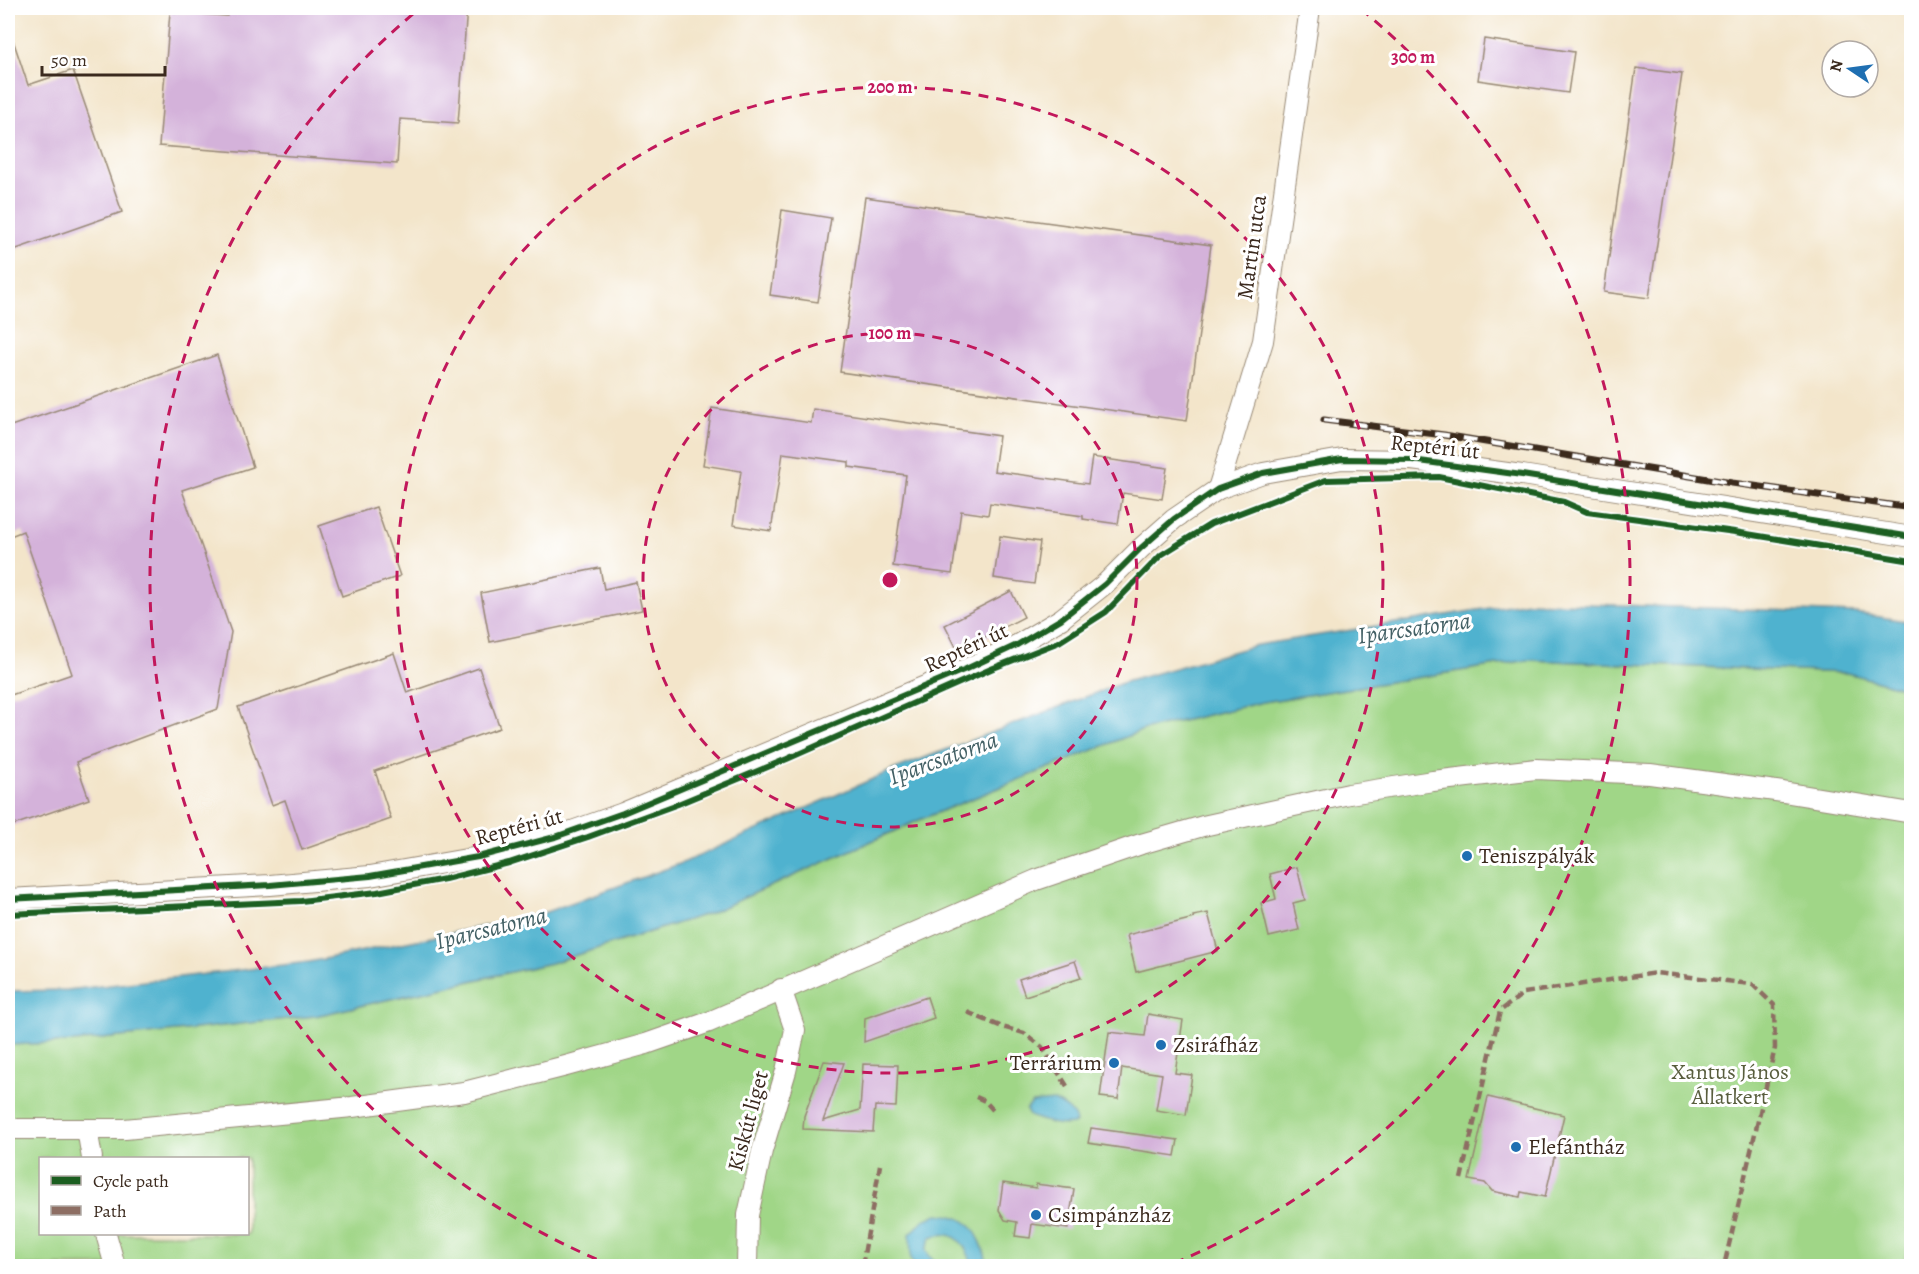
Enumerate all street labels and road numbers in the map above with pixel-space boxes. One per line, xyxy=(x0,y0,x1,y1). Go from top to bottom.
street label: Martin utca xyxy=(1230,192,1274,301)
street label: Reptéri út xyxy=(1389,427,1481,467)
street label: Reptéri út xyxy=(919,615,1013,681)
street label: Reptéri út xyxy=(472,801,566,853)
street label: Kiskút liget xyxy=(720,1067,776,1175)

